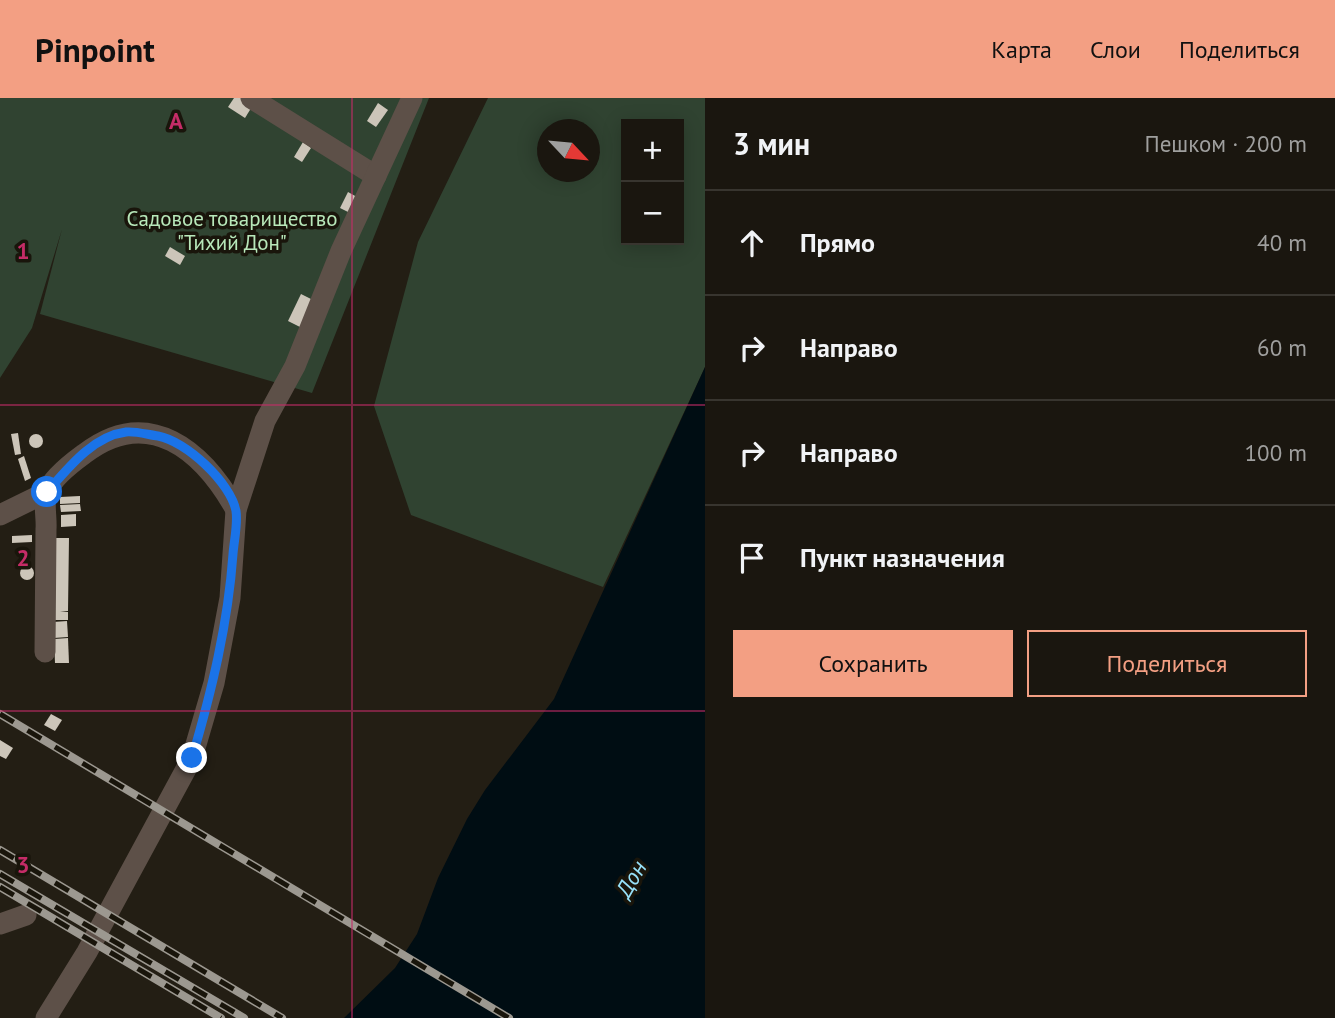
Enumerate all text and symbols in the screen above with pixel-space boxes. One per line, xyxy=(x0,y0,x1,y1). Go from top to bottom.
text: Pinpoint xyxy=(35,28,155,71)
text: Карта xyxy=(991,34,1052,65)
text: Слои xyxy=(1090,34,1141,65)
text: Поделиться xyxy=(1179,34,1300,65)
text: A xyxy=(169,106,183,135)
north arrow xyxy=(537,119,600,182)
map controls xyxy=(621,119,684,245)
button: + xyxy=(621,119,684,182)
text: 3 мин xyxy=(733,124,810,163)
text: Пешком · 200 m xyxy=(1144,129,1307,158)
button: − xyxy=(621,182,684,245)
park label: Садовое товарищество "Тихий Дон" xyxy=(126,205,338,256)
icon: ahead xyxy=(733,224,771,262)
text: Прямо xyxy=(800,226,875,259)
text: 40 m xyxy=(1257,228,1307,257)
text: 1 xyxy=(16,236,30,265)
icon: right xyxy=(733,329,771,367)
text: Направо xyxy=(800,331,898,364)
text: 60 m xyxy=(1257,333,1307,362)
icon: right xyxy=(733,434,771,472)
text: Направо xyxy=(800,436,898,469)
text: 100 m xyxy=(1245,438,1307,467)
route start xyxy=(31,476,62,507)
icon: arrive xyxy=(733,539,771,577)
text: Пункт назначения xyxy=(800,541,1005,574)
text: 2 xyxy=(16,543,30,572)
button: Сохранить xyxy=(733,630,1013,697)
button: Поделиться xyxy=(1027,630,1307,697)
route end xyxy=(176,742,207,773)
text: 3 xyxy=(16,850,30,879)
water label: Дон xyxy=(607,855,653,904)

